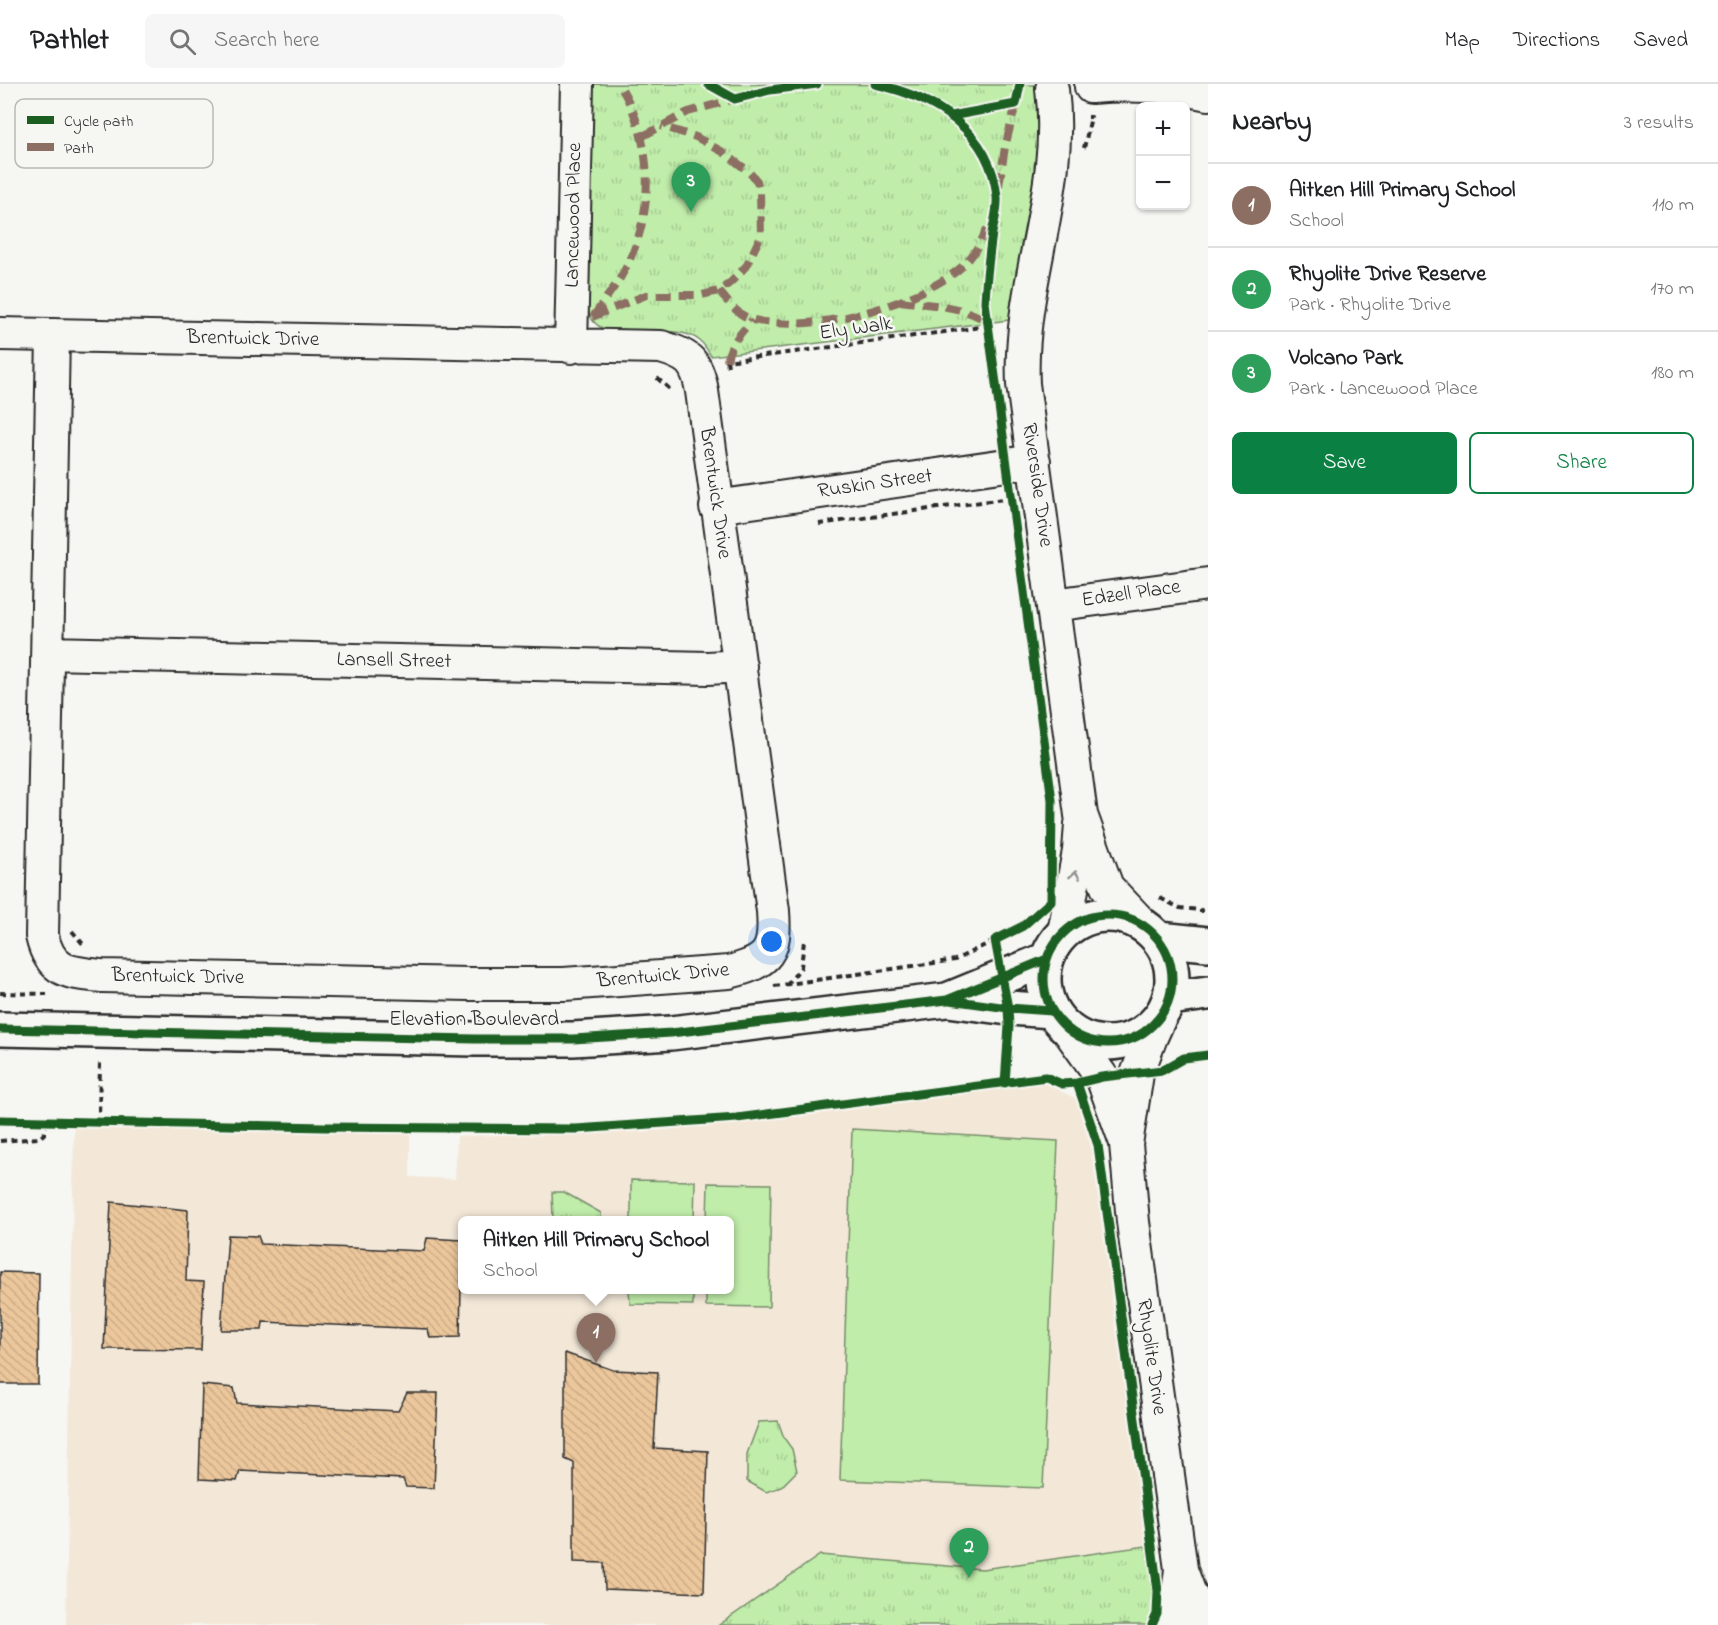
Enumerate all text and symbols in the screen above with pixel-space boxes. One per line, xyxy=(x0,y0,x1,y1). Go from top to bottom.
search box xyxy=(145,14,565,68)
text: Pathlet xyxy=(30,21,109,62)
icon: search xyxy=(166,25,199,58)
text: Search here xyxy=(214,25,319,57)
text: Map xyxy=(1444,26,1480,56)
text: Directions xyxy=(1513,26,1600,56)
text: Saved xyxy=(1633,26,1688,56)
legend xyxy=(15,99,213,168)
map controls xyxy=(1136,102,1190,210)
button: + xyxy=(1136,102,1190,156)
text: Nearby xyxy=(1232,104,1311,142)
text: 3 results xyxy=(1624,109,1694,138)
text: Cycle path xyxy=(64,110,133,134)
text: Path xyxy=(64,137,94,161)
street label: Lancewood Place xyxy=(558,142,590,288)
button: − xyxy=(1136,156,1190,210)
pin: 3 xyxy=(672,162,710,212)
text: Aitken Hill Primary School xyxy=(1289,175,1515,207)
text: 1 xyxy=(1248,191,1255,220)
text: 110 m xyxy=(1652,191,1694,220)
text: School xyxy=(1289,207,1344,236)
text: Rhyolite Drive Reserve xyxy=(1289,259,1486,291)
text: 2 xyxy=(1247,275,1256,304)
text: 170 m xyxy=(1650,275,1694,304)
text: Park · Rhyolite Drive xyxy=(1289,291,1451,320)
street label: Ely Walk xyxy=(818,309,896,351)
street label: Brentwick Drive xyxy=(185,323,320,355)
text: Volcano Park xyxy=(1289,343,1403,375)
text: 3 xyxy=(1247,359,1256,388)
text: 180 m xyxy=(1651,359,1694,388)
text: Park · Lancewood Place xyxy=(1289,375,1478,404)
street label: Riverside Drive xyxy=(1013,421,1061,549)
street label: Brentwick Drive xyxy=(691,424,739,561)
button: Save xyxy=(1232,432,1457,494)
button: Share xyxy=(1469,432,1694,494)
street label: Ruskin Street xyxy=(816,461,934,507)
street label: Edzell Place xyxy=(1080,572,1183,616)
street label: Lansell Street xyxy=(336,645,452,677)
one-way arrow xyxy=(1068,871,1081,881)
your location xyxy=(757,927,786,956)
street label: Brentwick Drive xyxy=(595,955,731,997)
street label: Brentwick Drive xyxy=(110,961,245,993)
street label: Elevation Boulevard xyxy=(389,1005,559,1035)
popup xyxy=(458,1216,734,1294)
text: Aitken Hill Primary School xyxy=(483,1225,709,1257)
text: School xyxy=(483,1257,538,1286)
street label: Rhyolite Drive xyxy=(1126,1297,1174,1418)
pin: 1 xyxy=(576,1314,616,1363)
pin: 2 xyxy=(950,1528,988,1578)

